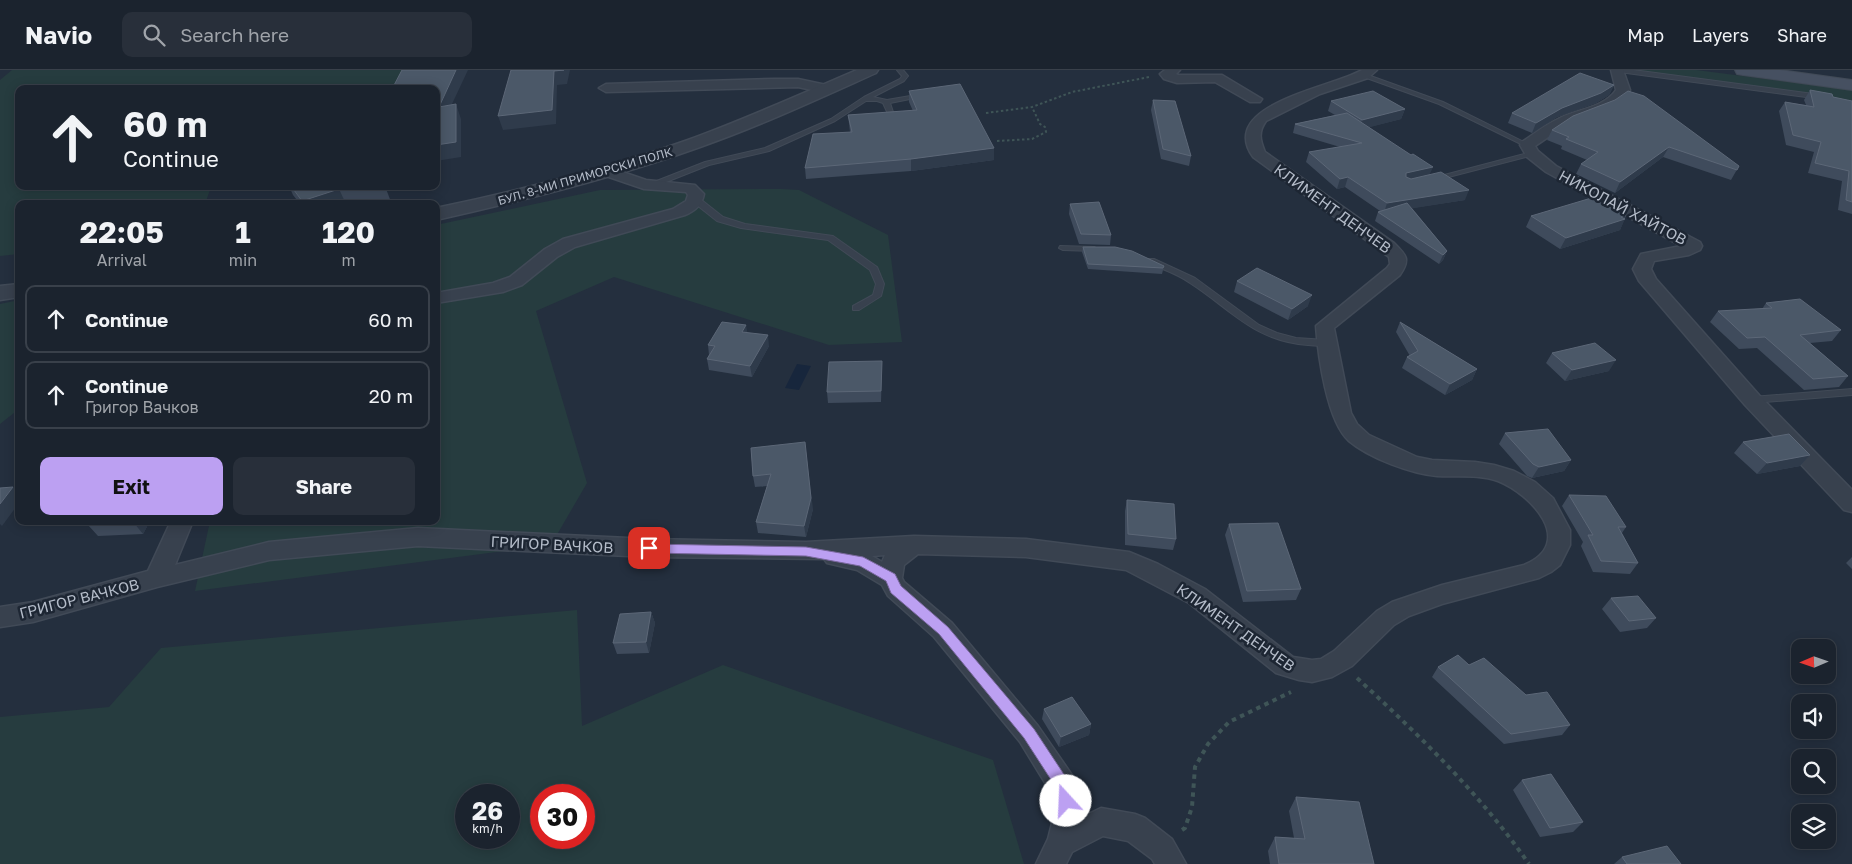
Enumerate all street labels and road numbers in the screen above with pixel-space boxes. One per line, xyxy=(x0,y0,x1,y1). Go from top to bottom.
street label: БУЛ. 8-МИ ПРИМОРСКИ ПОЛК xyxy=(496,144,675,208)
street label: КЛИМЕНТ ДЕНЧЕВ xyxy=(1271,160,1395,256)
street label: НИКОЛАЙ ХАЙТОВ xyxy=(1556,166,1690,248)
street label: ГРИГОР ВАЧКОВ xyxy=(490,532,614,556)
street label: ГРИГОР ВАЧКОВ xyxy=(17,574,141,622)
street label: КЛИМЕНТ ДЕНЧЕВ xyxy=(1173,579,1299,675)

